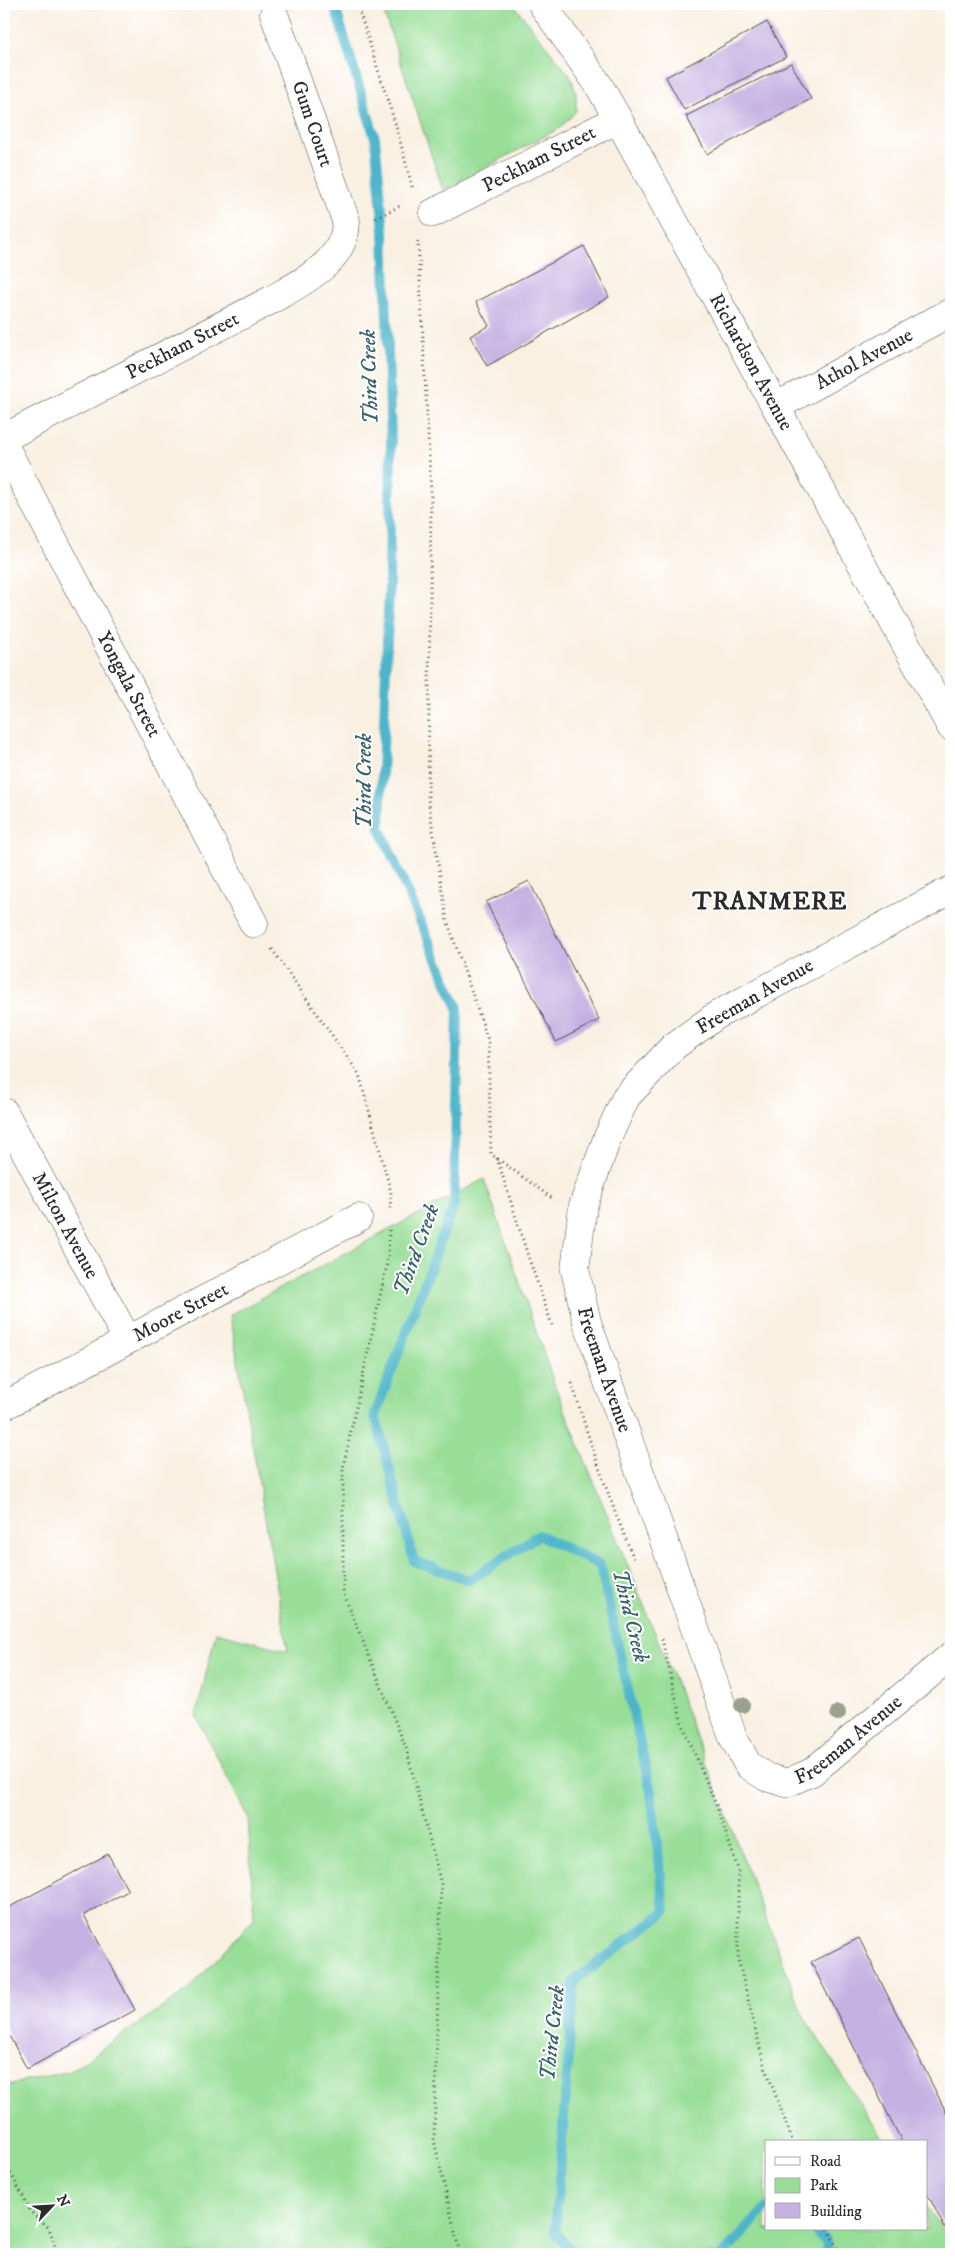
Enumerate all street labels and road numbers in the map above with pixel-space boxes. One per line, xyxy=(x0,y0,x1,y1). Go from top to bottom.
street label: Gum Court xyxy=(286,78,338,170)
street label: Peckham Street xyxy=(478,120,600,198)
street label: Richardson Avenue xyxy=(704,289,799,435)
street label: Peckham Street xyxy=(122,306,243,385)
street label: Athol Avenue xyxy=(811,322,917,395)
street label: Yongala Street xyxy=(91,627,167,742)
street label: Freeman Avenue xyxy=(692,953,818,1041)
street label: Milton Avenue xyxy=(26,1168,105,1283)
street label: Moore Street xyxy=(129,1277,233,1348)
street label: Freeman Avenue xyxy=(571,1304,637,1436)
street label: Freeman Avenue xyxy=(791,1690,907,1791)

